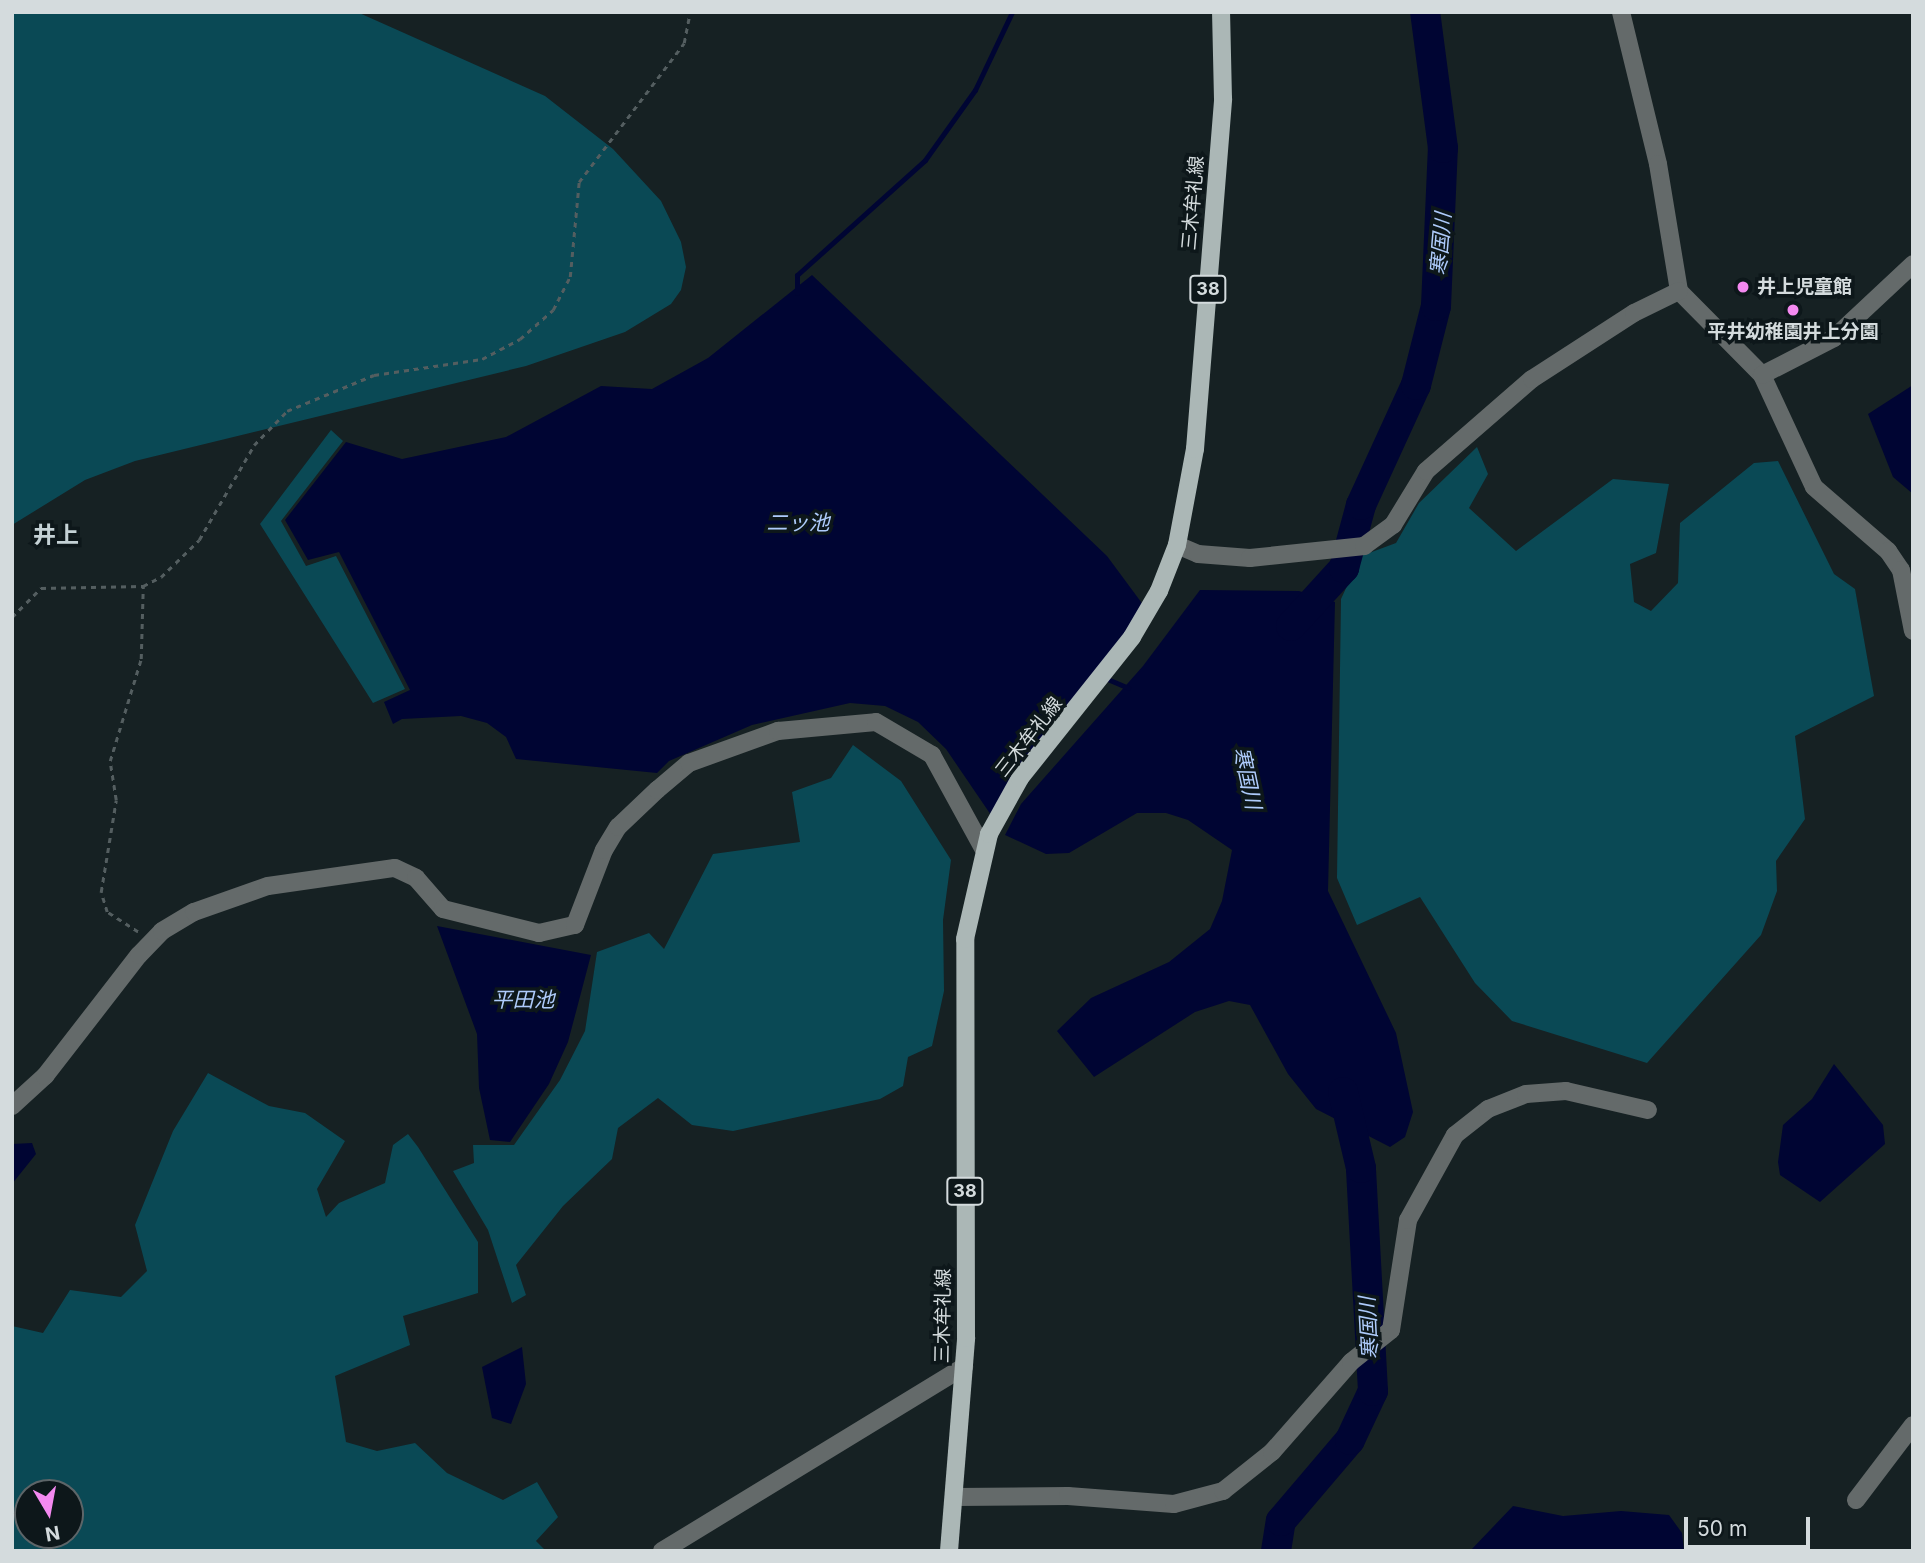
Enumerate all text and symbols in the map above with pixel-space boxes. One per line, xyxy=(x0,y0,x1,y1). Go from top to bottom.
street label: 三木牟礼線 xyxy=(1178,155,1208,251)
water label: 寒国川 xyxy=(1426,212,1456,276)
road number: 38 xyxy=(1189,274,1227,304)
place label: 井上児童館 xyxy=(1757,276,1852,298)
marker: 井上児童館 xyxy=(1735,279,1751,295)
marker: 平井幼稚園井上分園 xyxy=(1785,302,1801,318)
place label: 平井幼稚園井上分園 xyxy=(1708,321,1878,343)
water label: 二ッ池 xyxy=(767,510,829,536)
district label: 井上 xyxy=(33,521,79,549)
street label: 三木牟礼線 xyxy=(991,693,1067,781)
water label: 寒国川 xyxy=(1228,745,1266,811)
water label: 平田池 xyxy=(492,987,554,1013)
road number: 38 xyxy=(946,1176,984,1206)
street label: 三木牟礼線 xyxy=(931,1268,955,1364)
water label: 寒国川 xyxy=(1355,1296,1383,1360)
north arrow xyxy=(14,1479,84,1549)
scale bar xyxy=(1687,1504,1813,1548)
text: 50 m xyxy=(1697,1516,1747,1541)
text: N xyxy=(43,1521,62,1546)

